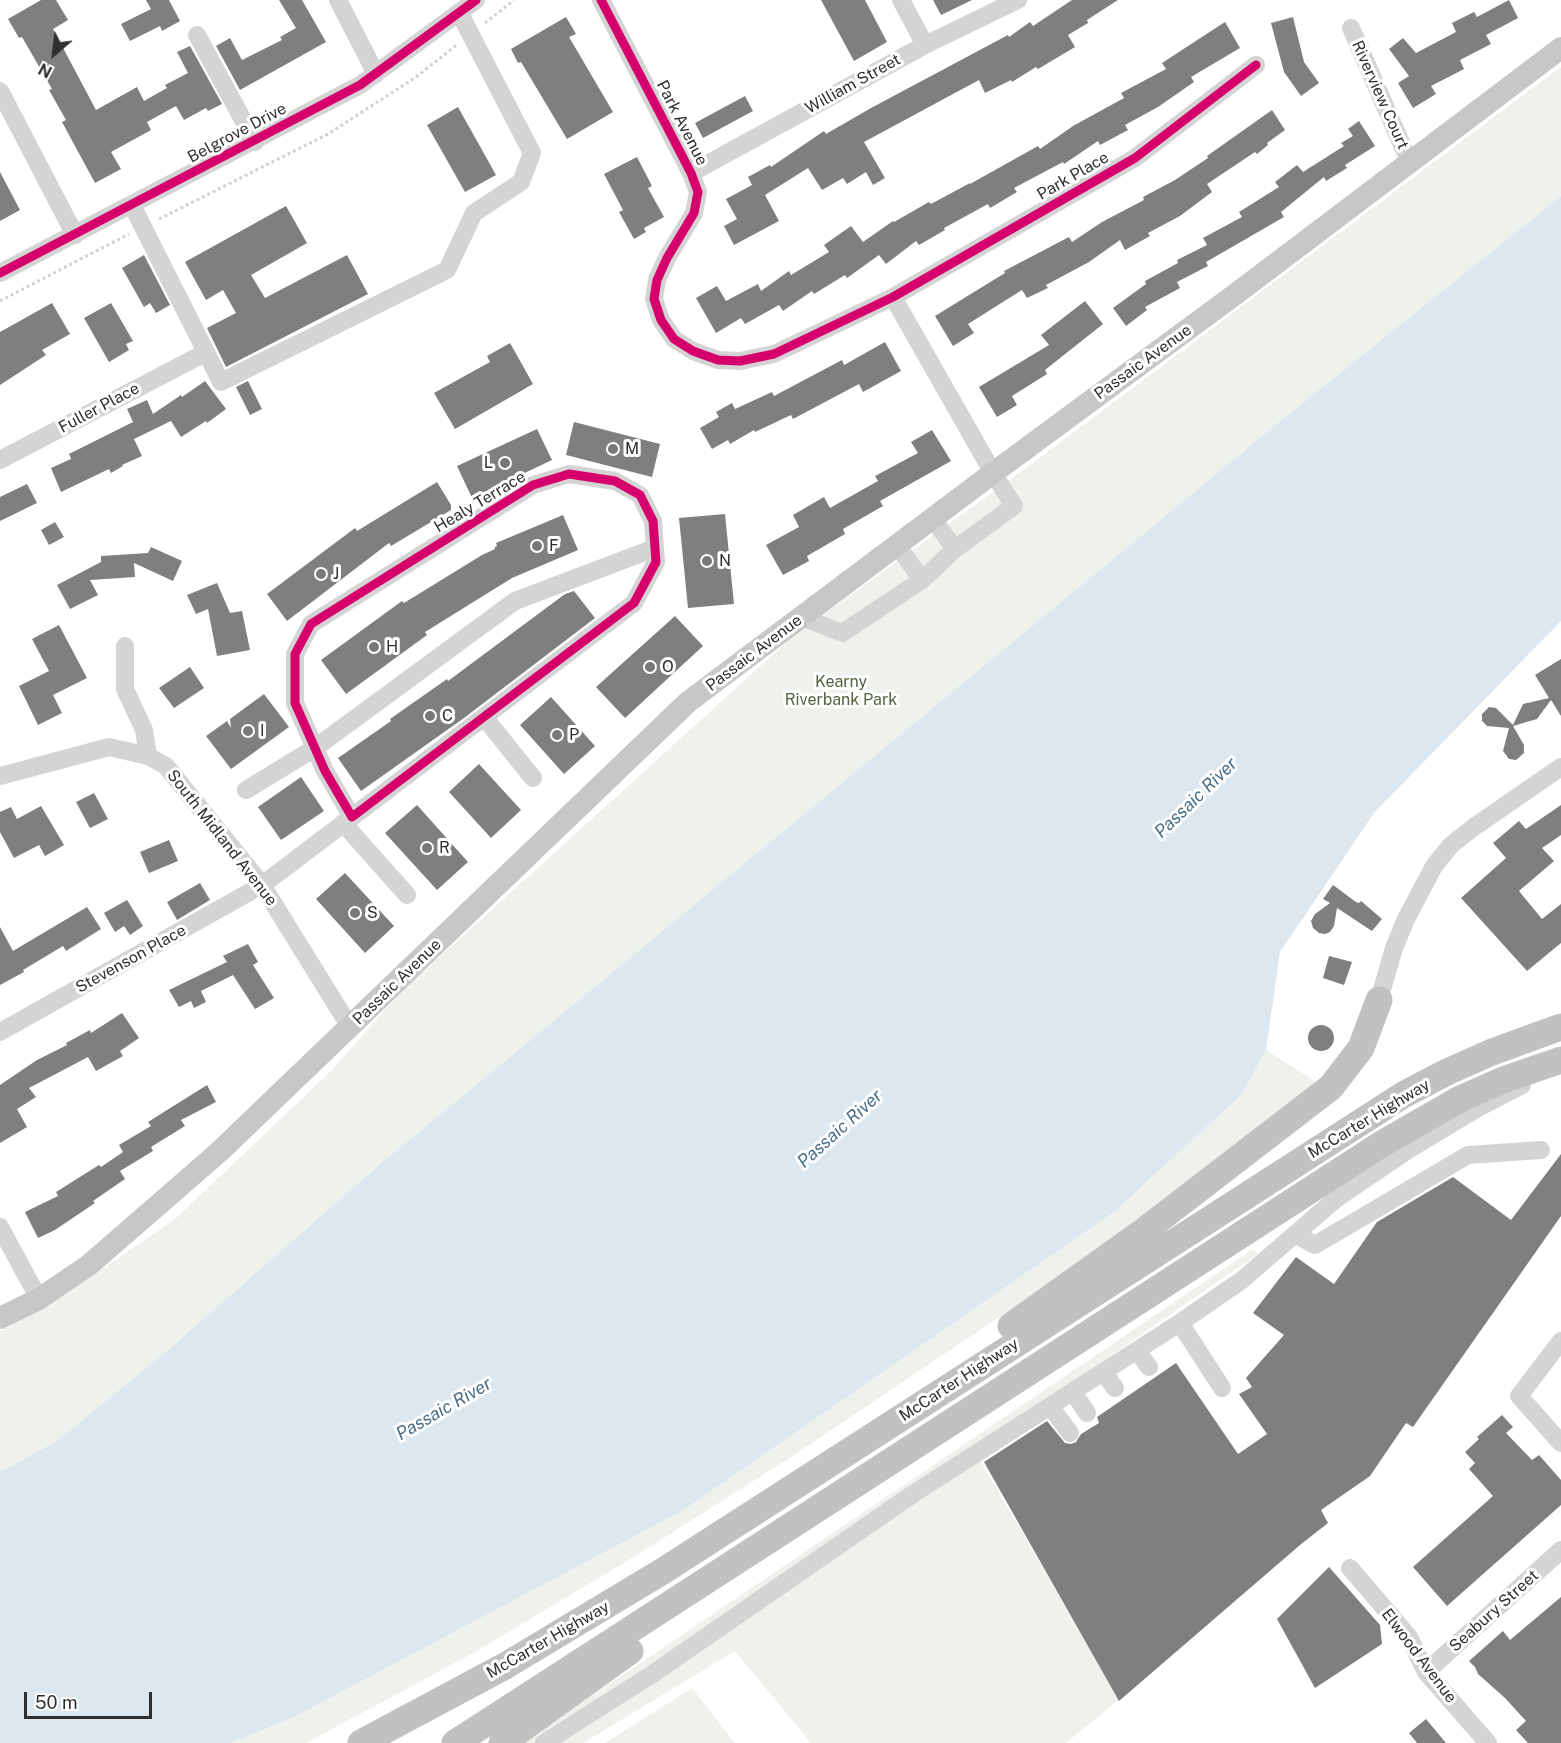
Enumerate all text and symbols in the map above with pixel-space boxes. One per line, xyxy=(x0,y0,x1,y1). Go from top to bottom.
north arrow xyxy=(24,24,84,84)
street label: Riverview Court xyxy=(1347,38,1413,152)
street label: William Street xyxy=(802,50,904,118)
text: N xyxy=(35,59,55,82)
street label: Park Avenue xyxy=(652,77,712,169)
street label: Belgrove Drive xyxy=(184,99,290,167)
street label: Park Place xyxy=(1034,148,1112,204)
street label: Passaic Avenue xyxy=(1091,320,1195,404)
street label: Fuller Place xyxy=(55,379,143,437)
place label: M xyxy=(625,439,639,459)
marker: M xyxy=(606,442,620,456)
place label: L xyxy=(484,453,493,473)
marker: L xyxy=(498,456,512,470)
street label: Healy Terrace xyxy=(431,467,529,537)
place label: F xyxy=(549,536,559,556)
marker: F xyxy=(530,539,544,553)
place label: N xyxy=(719,551,731,571)
marker: N xyxy=(700,554,714,568)
place label: J xyxy=(333,564,339,584)
marker: J xyxy=(314,567,328,581)
street label: Passaic Avenue xyxy=(702,611,806,695)
place label: H xyxy=(386,637,398,657)
marker: H xyxy=(367,640,381,654)
place label: O xyxy=(662,657,674,677)
marker: O xyxy=(643,660,657,674)
park label: Kearny Riverbank Park xyxy=(785,672,897,710)
place label: C xyxy=(442,706,453,726)
marker: C xyxy=(423,709,437,723)
place label: I xyxy=(260,721,265,741)
marker: I xyxy=(241,724,255,738)
place label: P xyxy=(569,725,579,745)
marker: P xyxy=(550,728,564,742)
water label: Passaic River xyxy=(1150,753,1242,843)
street label: South Midland Avenue xyxy=(163,766,281,910)
place label: R xyxy=(439,838,450,858)
marker: R xyxy=(420,841,434,855)
place label: S xyxy=(367,903,378,923)
marker: S xyxy=(348,906,362,920)
street label: Stevenson Place xyxy=(72,921,190,997)
street label: Passaic Avenue xyxy=(349,935,445,1029)
street label: McCarter Highway xyxy=(1305,1075,1433,1163)
water label: Passaic River xyxy=(793,1085,887,1173)
street label: McCarter Highway xyxy=(896,1334,1022,1426)
water label: Passaic River xyxy=(392,1373,496,1445)
street label: Seabury Street xyxy=(1446,1566,1542,1656)
street label: McCarter Highway xyxy=(483,1597,613,1683)
street label: Elwood Avenue xyxy=(1377,1605,1461,1707)
scale bar xyxy=(27,1680,154,1718)
text: 50 m xyxy=(35,1692,78,1713)

